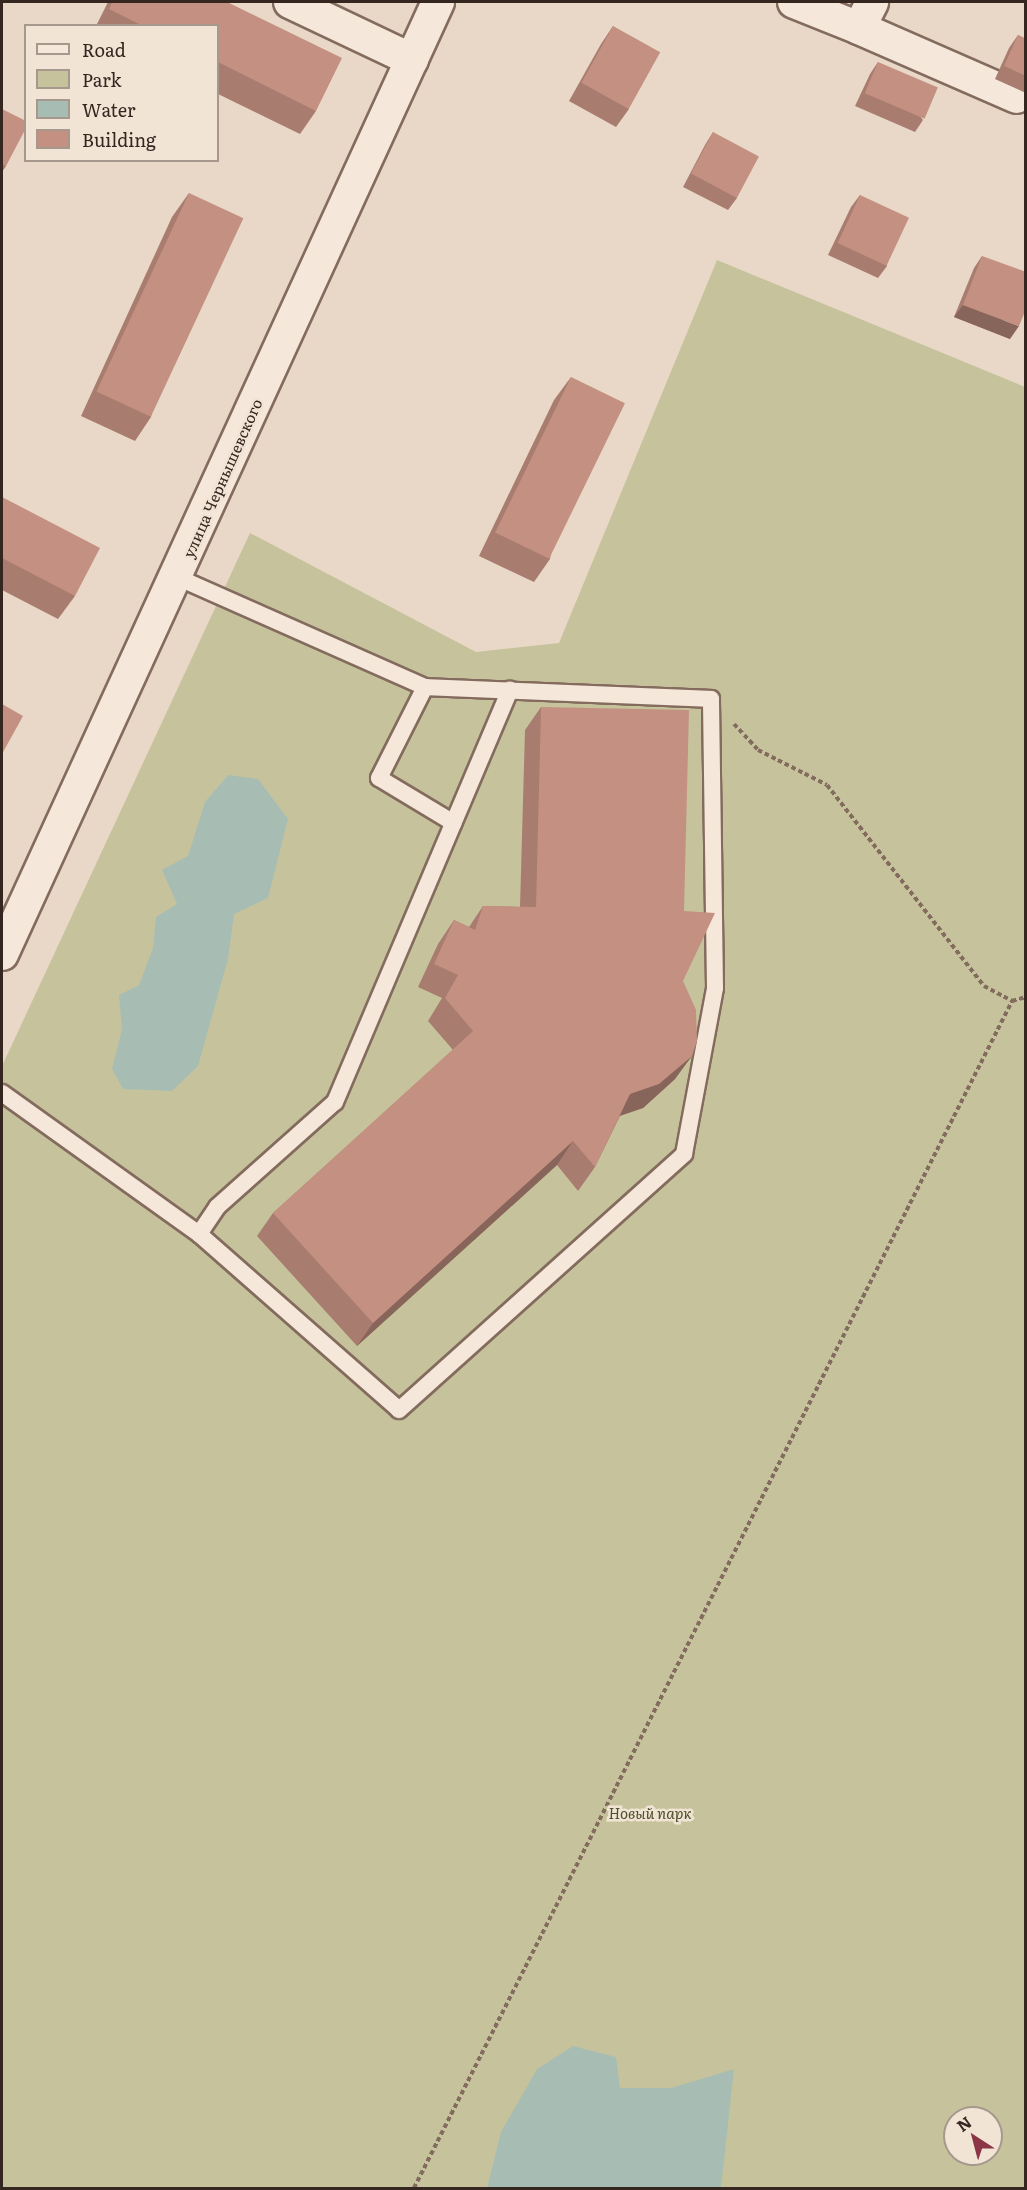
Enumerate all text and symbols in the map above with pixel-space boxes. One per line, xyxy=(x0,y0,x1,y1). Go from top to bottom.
legend xyxy=(24,24,219,162)
text: Road xyxy=(82,36,126,63)
text: Park xyxy=(82,66,121,93)
text: Water xyxy=(82,96,135,123)
text: Building xyxy=(82,126,156,153)
street label: улица Чернышевского xyxy=(179,396,265,560)
park label: Новый парк xyxy=(608,1804,692,1822)
north arrow xyxy=(943,2106,1003,2166)
text: N xyxy=(951,2109,976,2137)

